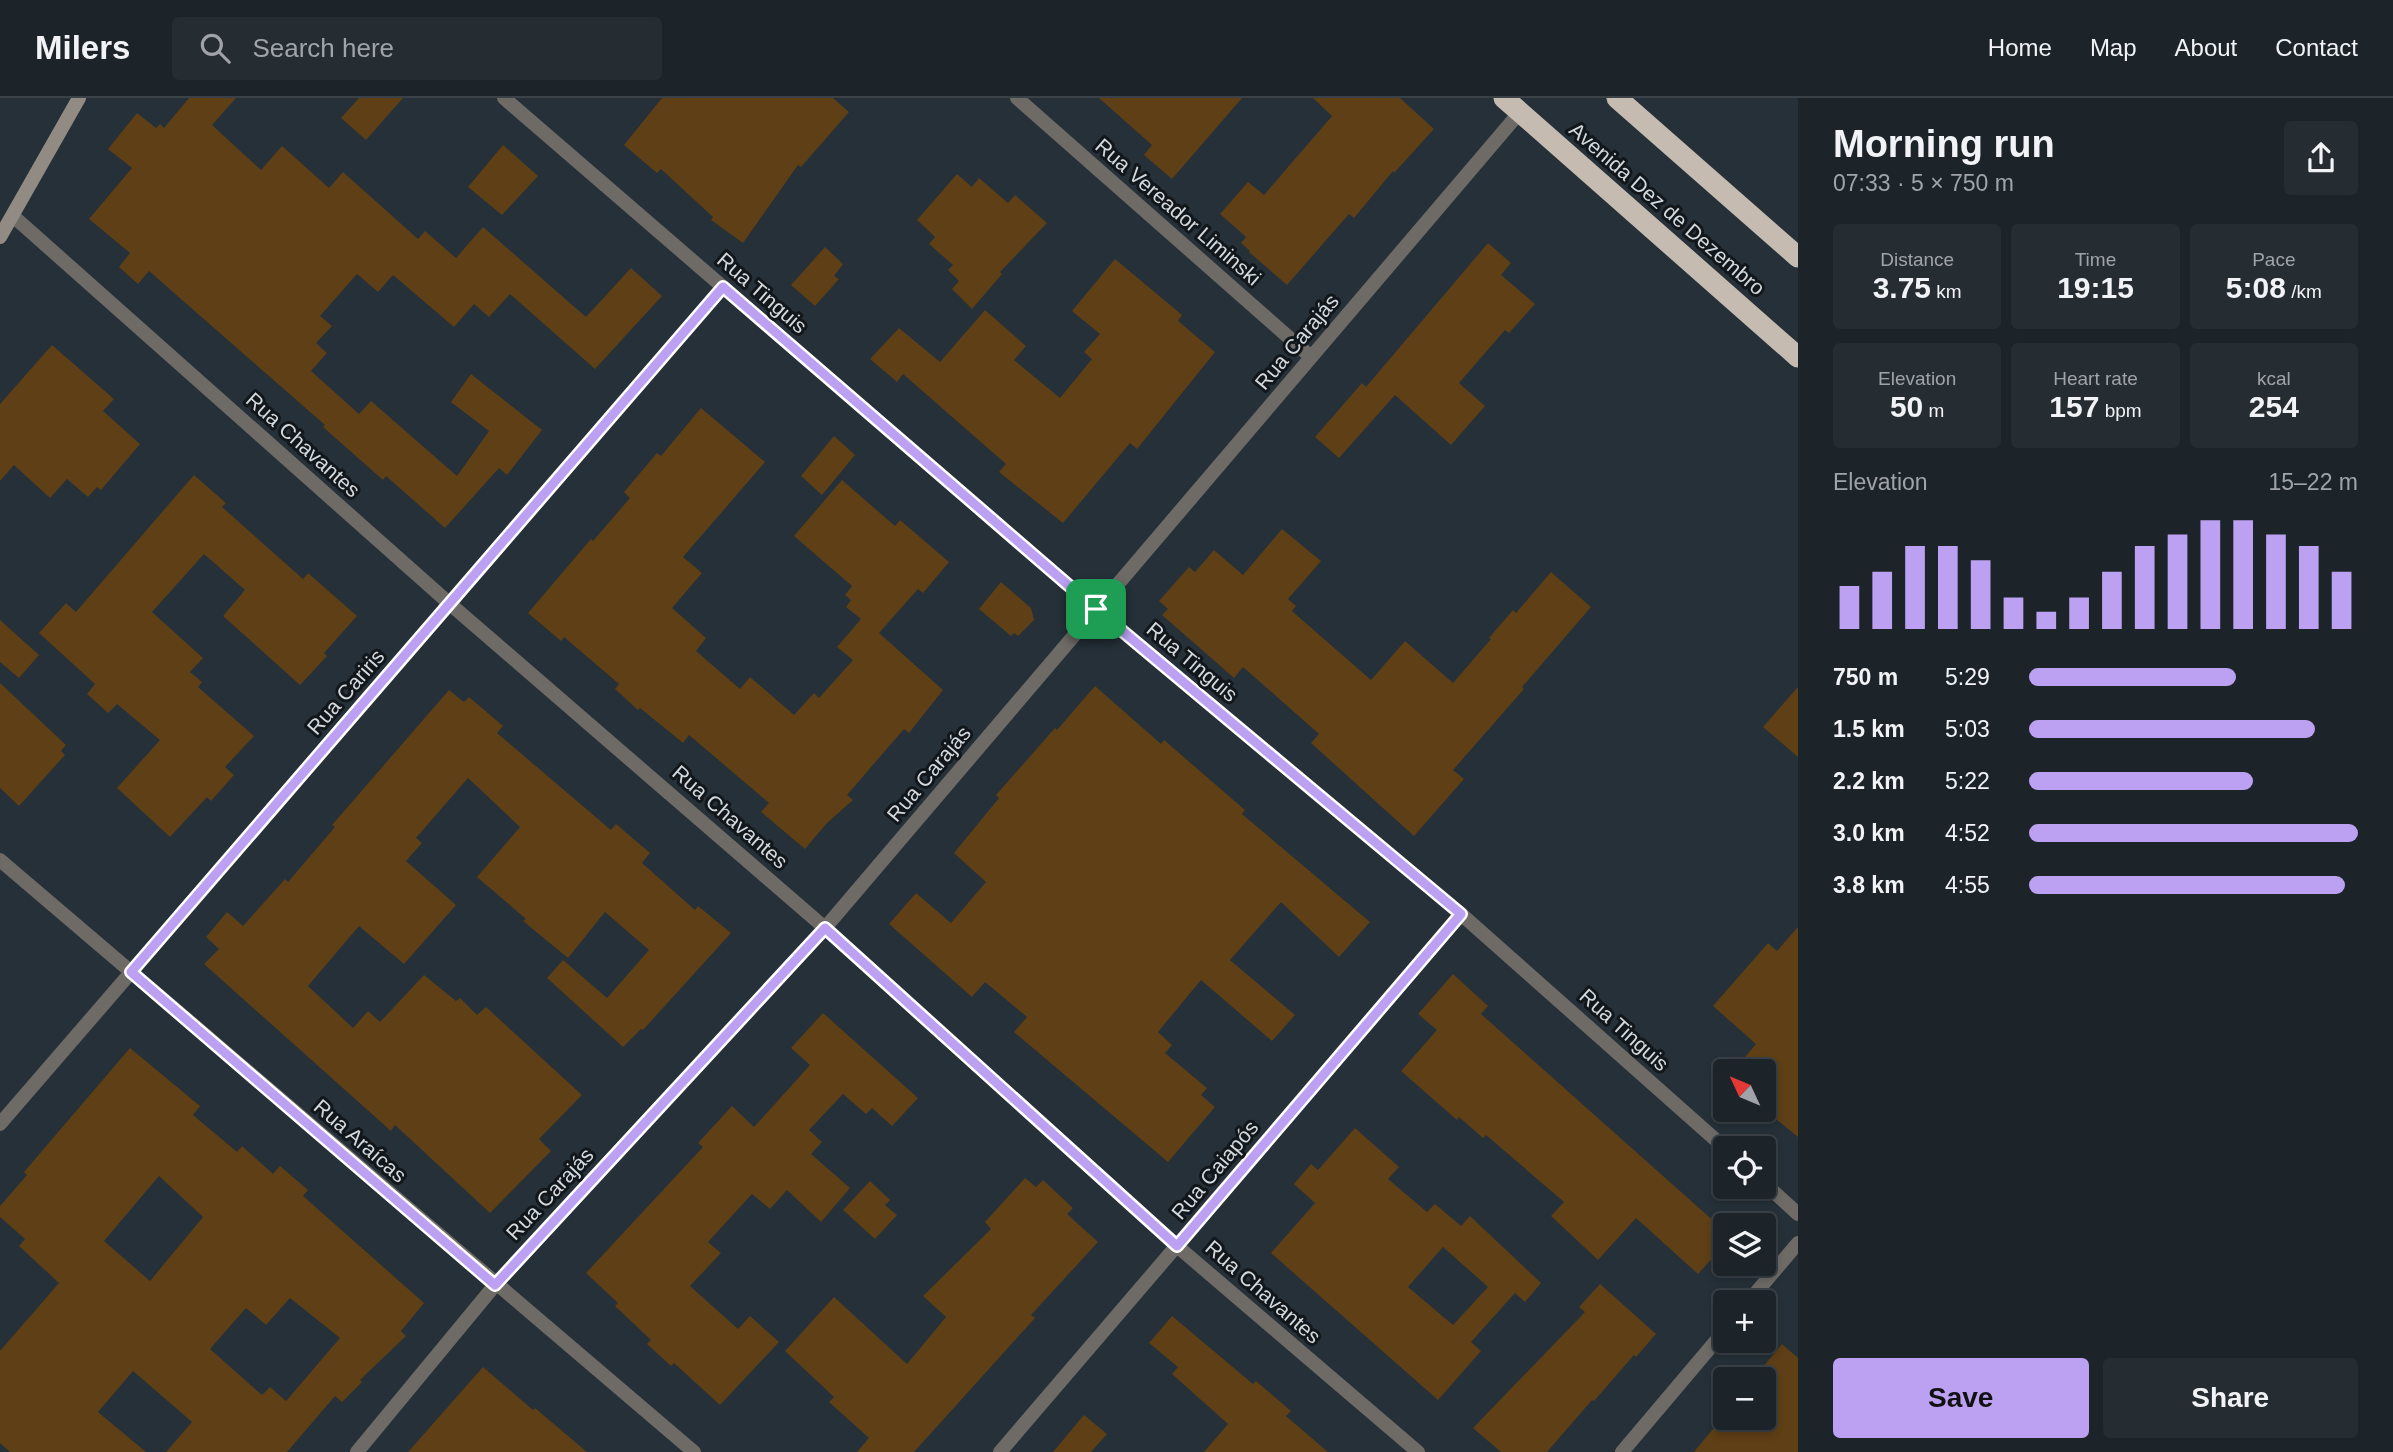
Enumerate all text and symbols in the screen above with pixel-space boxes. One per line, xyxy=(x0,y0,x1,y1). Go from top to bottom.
search box xyxy=(172,17,662,80)
text: Milers xyxy=(35,29,130,66)
icon: search xyxy=(196,29,234,67)
text: Search here xyxy=(252,33,394,63)
text: Home xyxy=(1988,34,2052,61)
text: Map xyxy=(2090,34,2137,61)
text: About xyxy=(2175,34,2237,61)
text: Contact xyxy=(2275,34,2358,61)
street label: Avenida Dez de Dezembro xyxy=(1565,118,1769,300)
button: share xyxy=(2284,121,2358,195)
text: Morning run xyxy=(1833,123,2055,165)
street label: Rua Vereador Liminski xyxy=(1091,134,1266,290)
text: 07:33 · 5 × 750 m xyxy=(1833,170,2014,196)
street label: Rua Tinguis xyxy=(713,248,812,338)
text: Distance xyxy=(1880,249,1954,270)
text: Time xyxy=(2075,249,2116,270)
text: Pace xyxy=(2252,249,2295,270)
text: 3.75 xyxy=(1873,271,1931,304)
text: 19:15 xyxy=(2057,271,2134,304)
text: 5:08 xyxy=(2226,271,2286,304)
text: km xyxy=(1931,281,1962,302)
text: /km xyxy=(2286,281,2322,302)
street label: Rua Carajás xyxy=(1250,290,1343,394)
text: Elevation xyxy=(1878,368,1956,389)
text: Heart rate xyxy=(2053,368,2138,389)
text: kcal xyxy=(2257,368,2291,389)
street label: Rua Chavantes xyxy=(242,388,365,502)
text: 50 xyxy=(1890,390,1923,423)
text: 157 xyxy=(2049,390,2099,423)
text: 254 xyxy=(2249,390,2299,423)
text: m xyxy=(1923,400,1944,421)
text: bpm xyxy=(2099,400,2142,421)
text: Elevation xyxy=(1833,469,1928,495)
text: 15–22 m xyxy=(2268,469,2358,495)
pin xyxy=(1066,579,1126,639)
icon: arrive xyxy=(1077,590,1115,628)
street label: Rua Tinguis xyxy=(1142,617,1242,706)
street label: Rua Cariris xyxy=(302,644,389,739)
text: 750 m xyxy=(1833,664,1898,690)
text: 5:29 xyxy=(1945,664,1990,690)
text: 1.5 km xyxy=(1833,716,1905,742)
text: 5:03 xyxy=(1945,716,1990,742)
street label: Rua Carajás xyxy=(882,722,975,826)
street label: Rua Chavantes xyxy=(668,760,793,873)
text: 2.2 km xyxy=(1833,768,1905,794)
text: 5:22 xyxy=(1945,768,1990,794)
text: 3.0 km xyxy=(1833,820,1905,846)
text: 4:52 xyxy=(1945,820,1990,846)
text: 3.8 km xyxy=(1833,872,1905,898)
text: 4:55 xyxy=(1945,872,1990,898)
street label: Rua Tinguis xyxy=(1575,984,1673,1075)
north arrow xyxy=(1713,1059,1776,1122)
map controls xyxy=(1713,1059,1776,1430)
street label: Rua Araícas xyxy=(310,1094,411,1187)
street label: Rua Caiapós xyxy=(1167,1116,1262,1224)
button: locate xyxy=(1713,1136,1776,1199)
street label: Rua Carajás xyxy=(501,1143,598,1244)
button: layers xyxy=(1713,1213,1776,1276)
street label: Rua Chavantes xyxy=(1201,1235,1326,1348)
button: + xyxy=(1713,1290,1776,1353)
button: Save xyxy=(1833,1358,2089,1438)
button: Share xyxy=(2103,1358,2358,1438)
button: − xyxy=(1713,1367,1776,1430)

